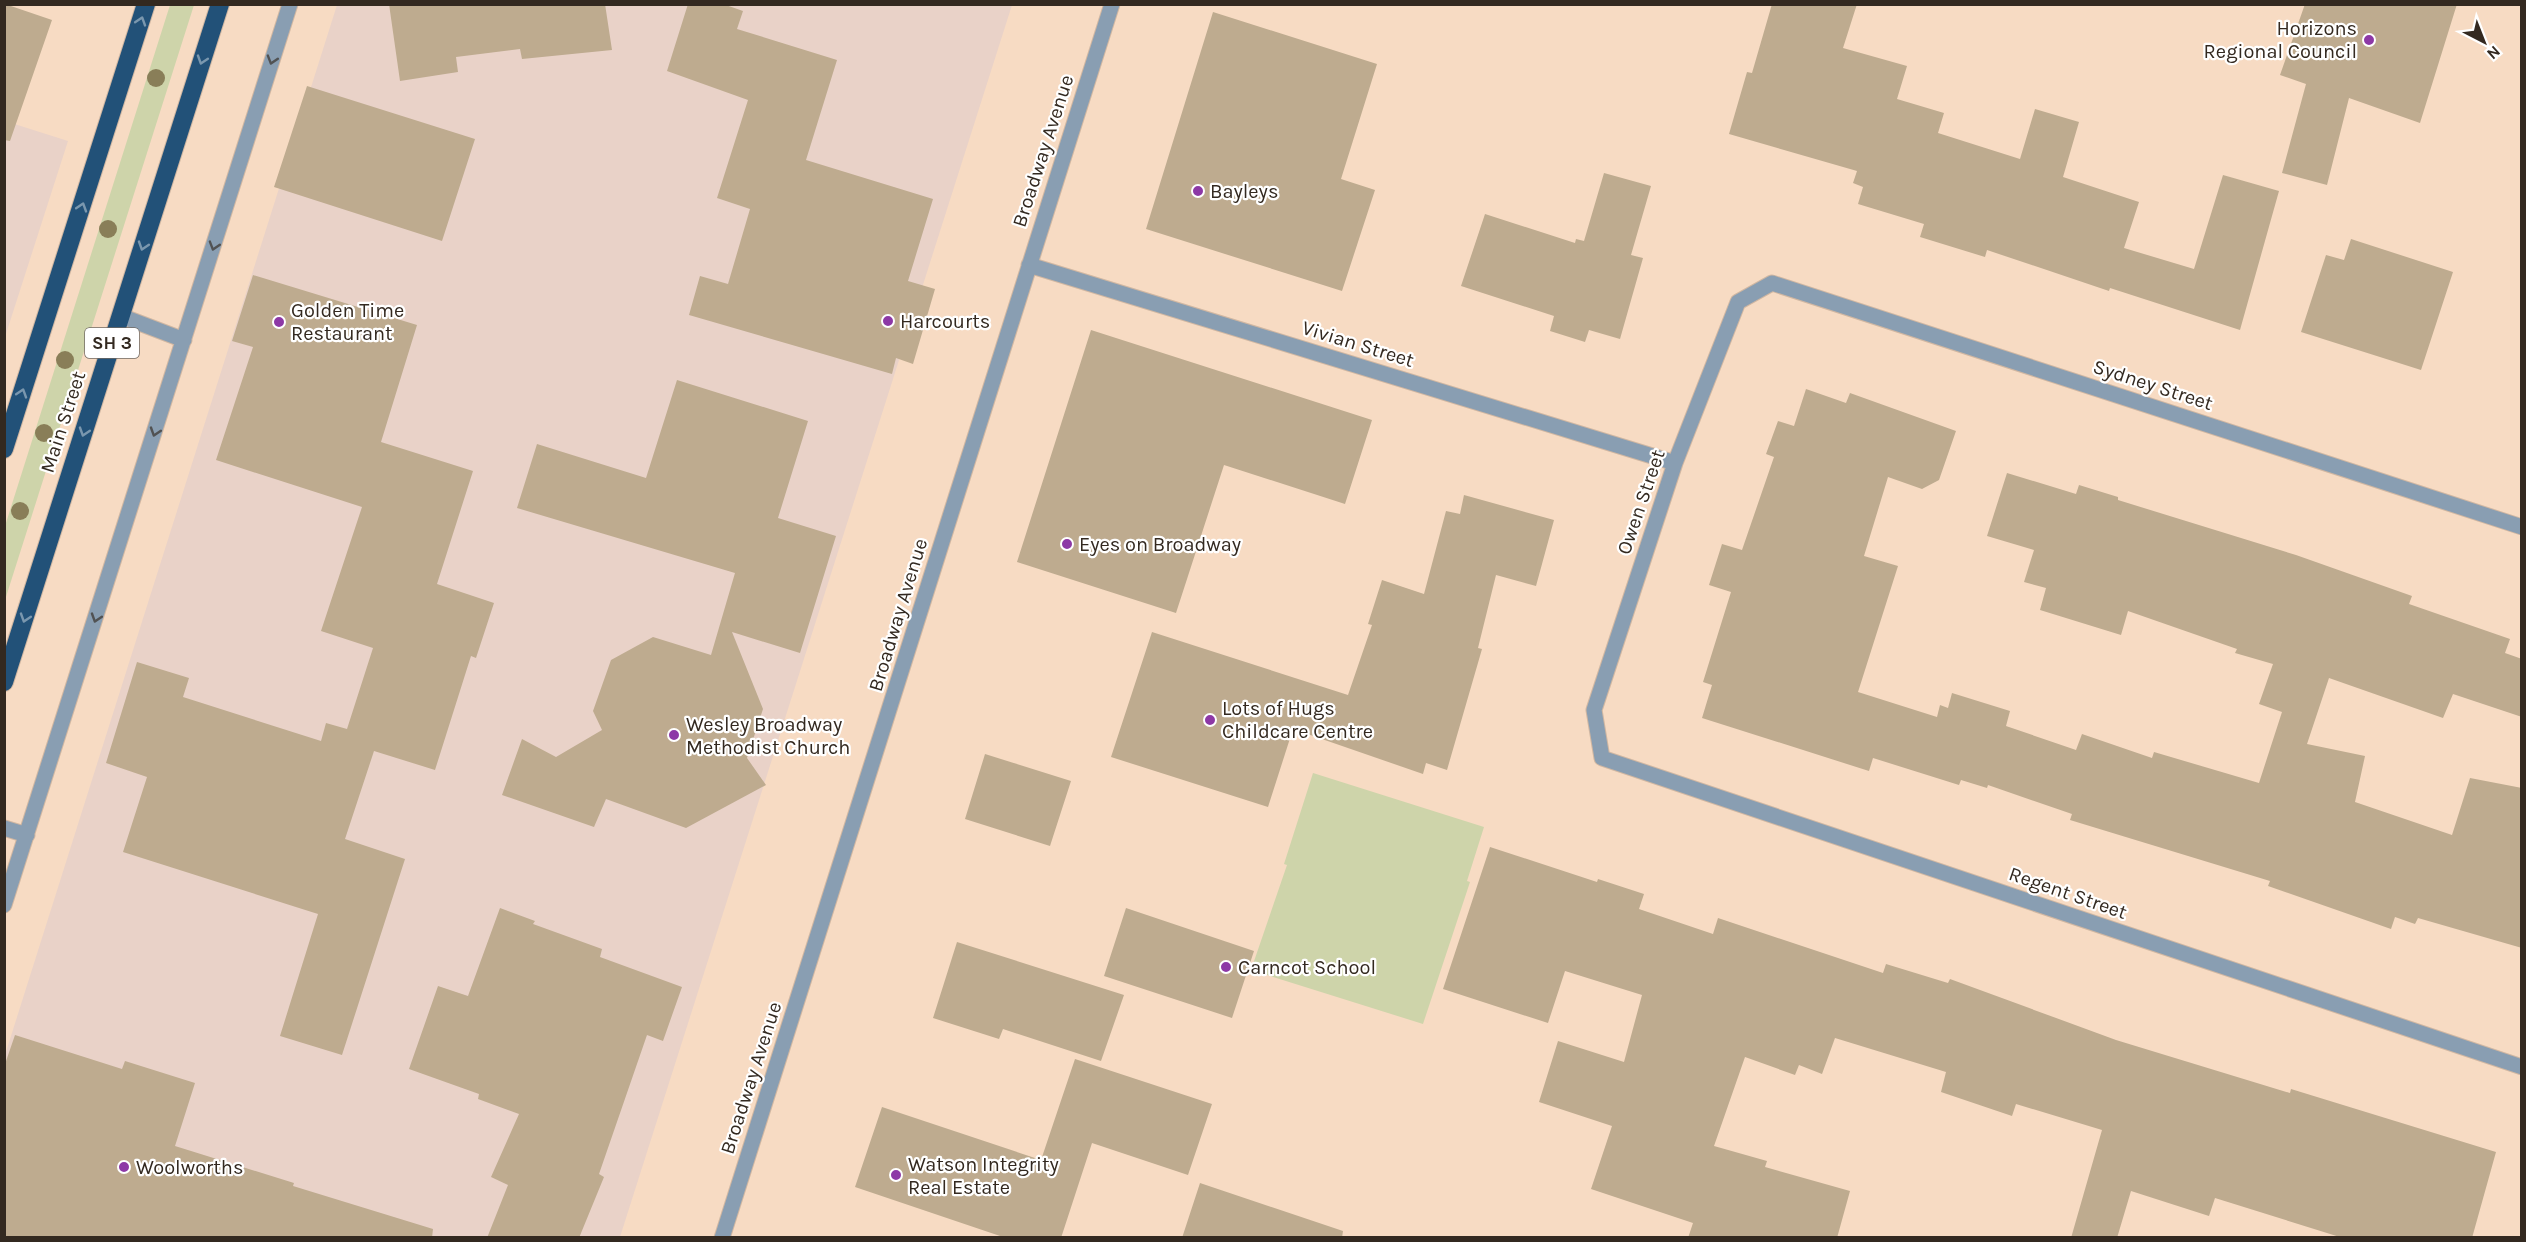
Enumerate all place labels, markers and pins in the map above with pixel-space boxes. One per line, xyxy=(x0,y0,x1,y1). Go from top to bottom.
place label: Horizons Regional Council xyxy=(2204,17,2357,63)
marker: Horizons Regional Council xyxy=(2362,33,2376,47)
place label: Bayleys xyxy=(1210,180,1278,203)
marker: Bayleys xyxy=(1191,184,1205,198)
place label: Golden Time Restaurant xyxy=(291,299,404,345)
place label: Harcourts xyxy=(900,310,990,333)
marker: Harcourts xyxy=(881,314,895,328)
marker: Golden Time Restaurant xyxy=(272,315,286,329)
place label: Eyes on Broadway xyxy=(1079,533,1241,556)
marker: Eyes on Broadway xyxy=(1060,537,1074,551)
place label: Lots of Hugs Childcare Centre xyxy=(1222,697,1373,743)
place label: Wesley Broadway Methodist Church xyxy=(686,713,850,759)
marker: Lots of Hugs Childcare Centre xyxy=(1203,713,1217,727)
marker: Wesley Broadway Methodist Church xyxy=(667,728,681,742)
place label: Carncot School xyxy=(1238,956,1376,979)
marker: Carncot School xyxy=(1219,960,1233,974)
place label: Watson Integrity Real Estate xyxy=(908,1153,1059,1199)
place label: Woolworths xyxy=(136,1156,243,1179)
marker: Woolworths xyxy=(117,1160,131,1174)
marker: Watson Integrity Real Estate xyxy=(889,1168,903,1182)

